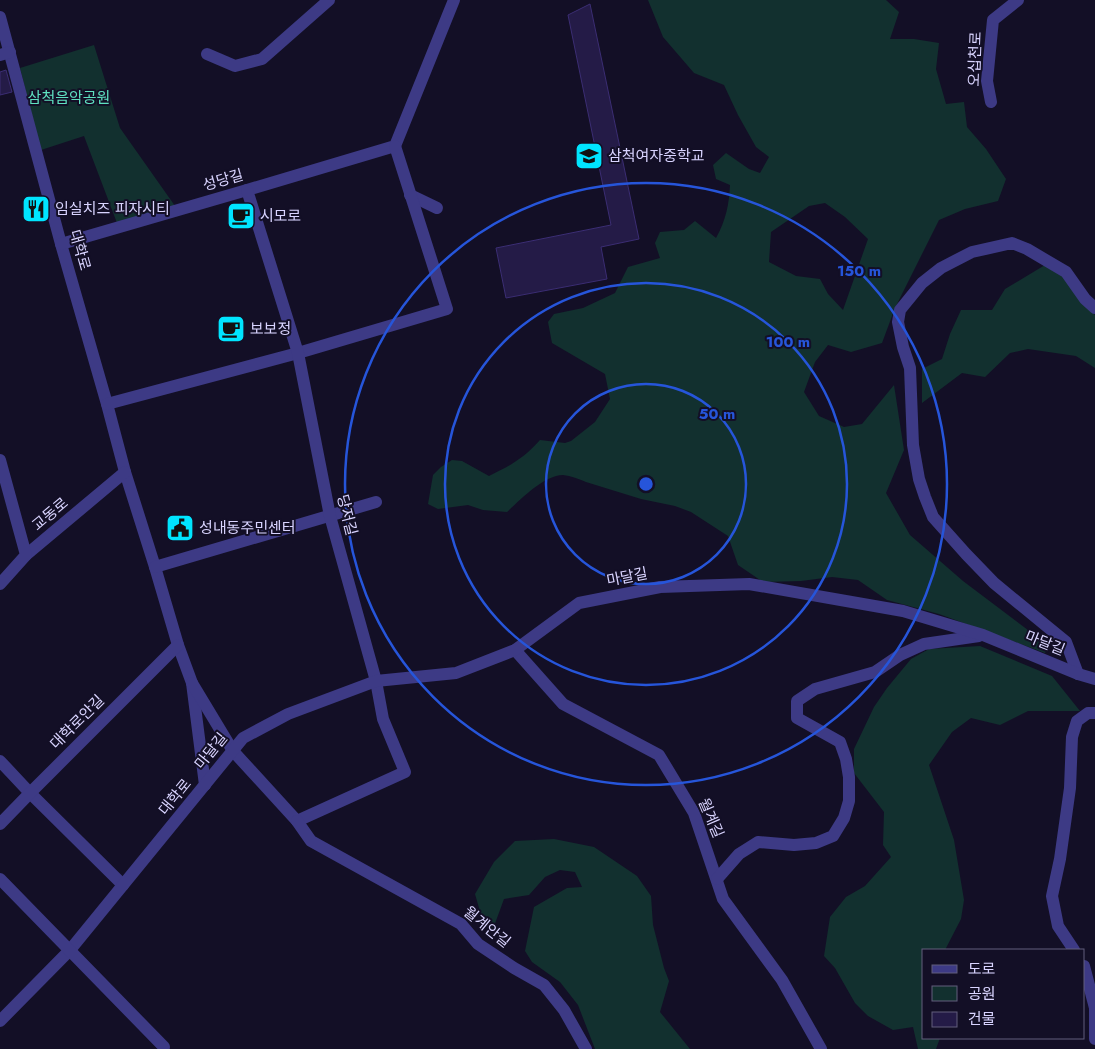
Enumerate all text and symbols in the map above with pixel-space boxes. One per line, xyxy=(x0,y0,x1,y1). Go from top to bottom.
street label: 오십천로 xyxy=(963,31,987,87)
park label: 삼척음악공원 xyxy=(28,87,110,109)
school or university icon: 삼척여자중학교 xyxy=(574,141,604,171)
place label: 삼척여자중학교 xyxy=(608,145,705,167)
street label: 성당길 xyxy=(200,164,246,196)
restaurant icon: 임실치즈 피자시티 xyxy=(21,194,51,224)
place label: 임실치즈 피자시티 xyxy=(55,198,170,220)
cafe icon: 시모로 xyxy=(226,201,256,231)
place label: 시모로 xyxy=(260,205,301,227)
street label: 대학로 xyxy=(64,227,96,273)
text: 150 m xyxy=(837,260,881,282)
cafe icon: 보보정 xyxy=(216,314,246,344)
place label: 보보정 xyxy=(250,318,291,340)
text: 100 m xyxy=(766,331,810,353)
text: 50 m xyxy=(699,403,735,425)
centre of rings xyxy=(637,475,655,493)
street label: 교동로 xyxy=(27,492,73,536)
street label: 당저길 xyxy=(331,492,363,538)
public building icon: 성내동주민센터 xyxy=(165,513,195,543)
place label: 성내동주민센터 xyxy=(199,517,296,539)
street label: 마달길 xyxy=(605,562,649,592)
street label: 마달길 xyxy=(1022,625,1068,661)
street label: 대학로안길 xyxy=(45,690,109,754)
street label: 마달길 xyxy=(189,728,233,774)
street label: 대학로 xyxy=(153,774,197,820)
street label: 월계길 xyxy=(693,795,729,841)
street label: 월계안길 xyxy=(459,901,515,953)
legend xyxy=(922,949,1085,1039)
text: 도로 xyxy=(968,958,996,980)
text: 공원 xyxy=(968,983,996,1005)
text: 건물 xyxy=(968,1008,996,1030)

